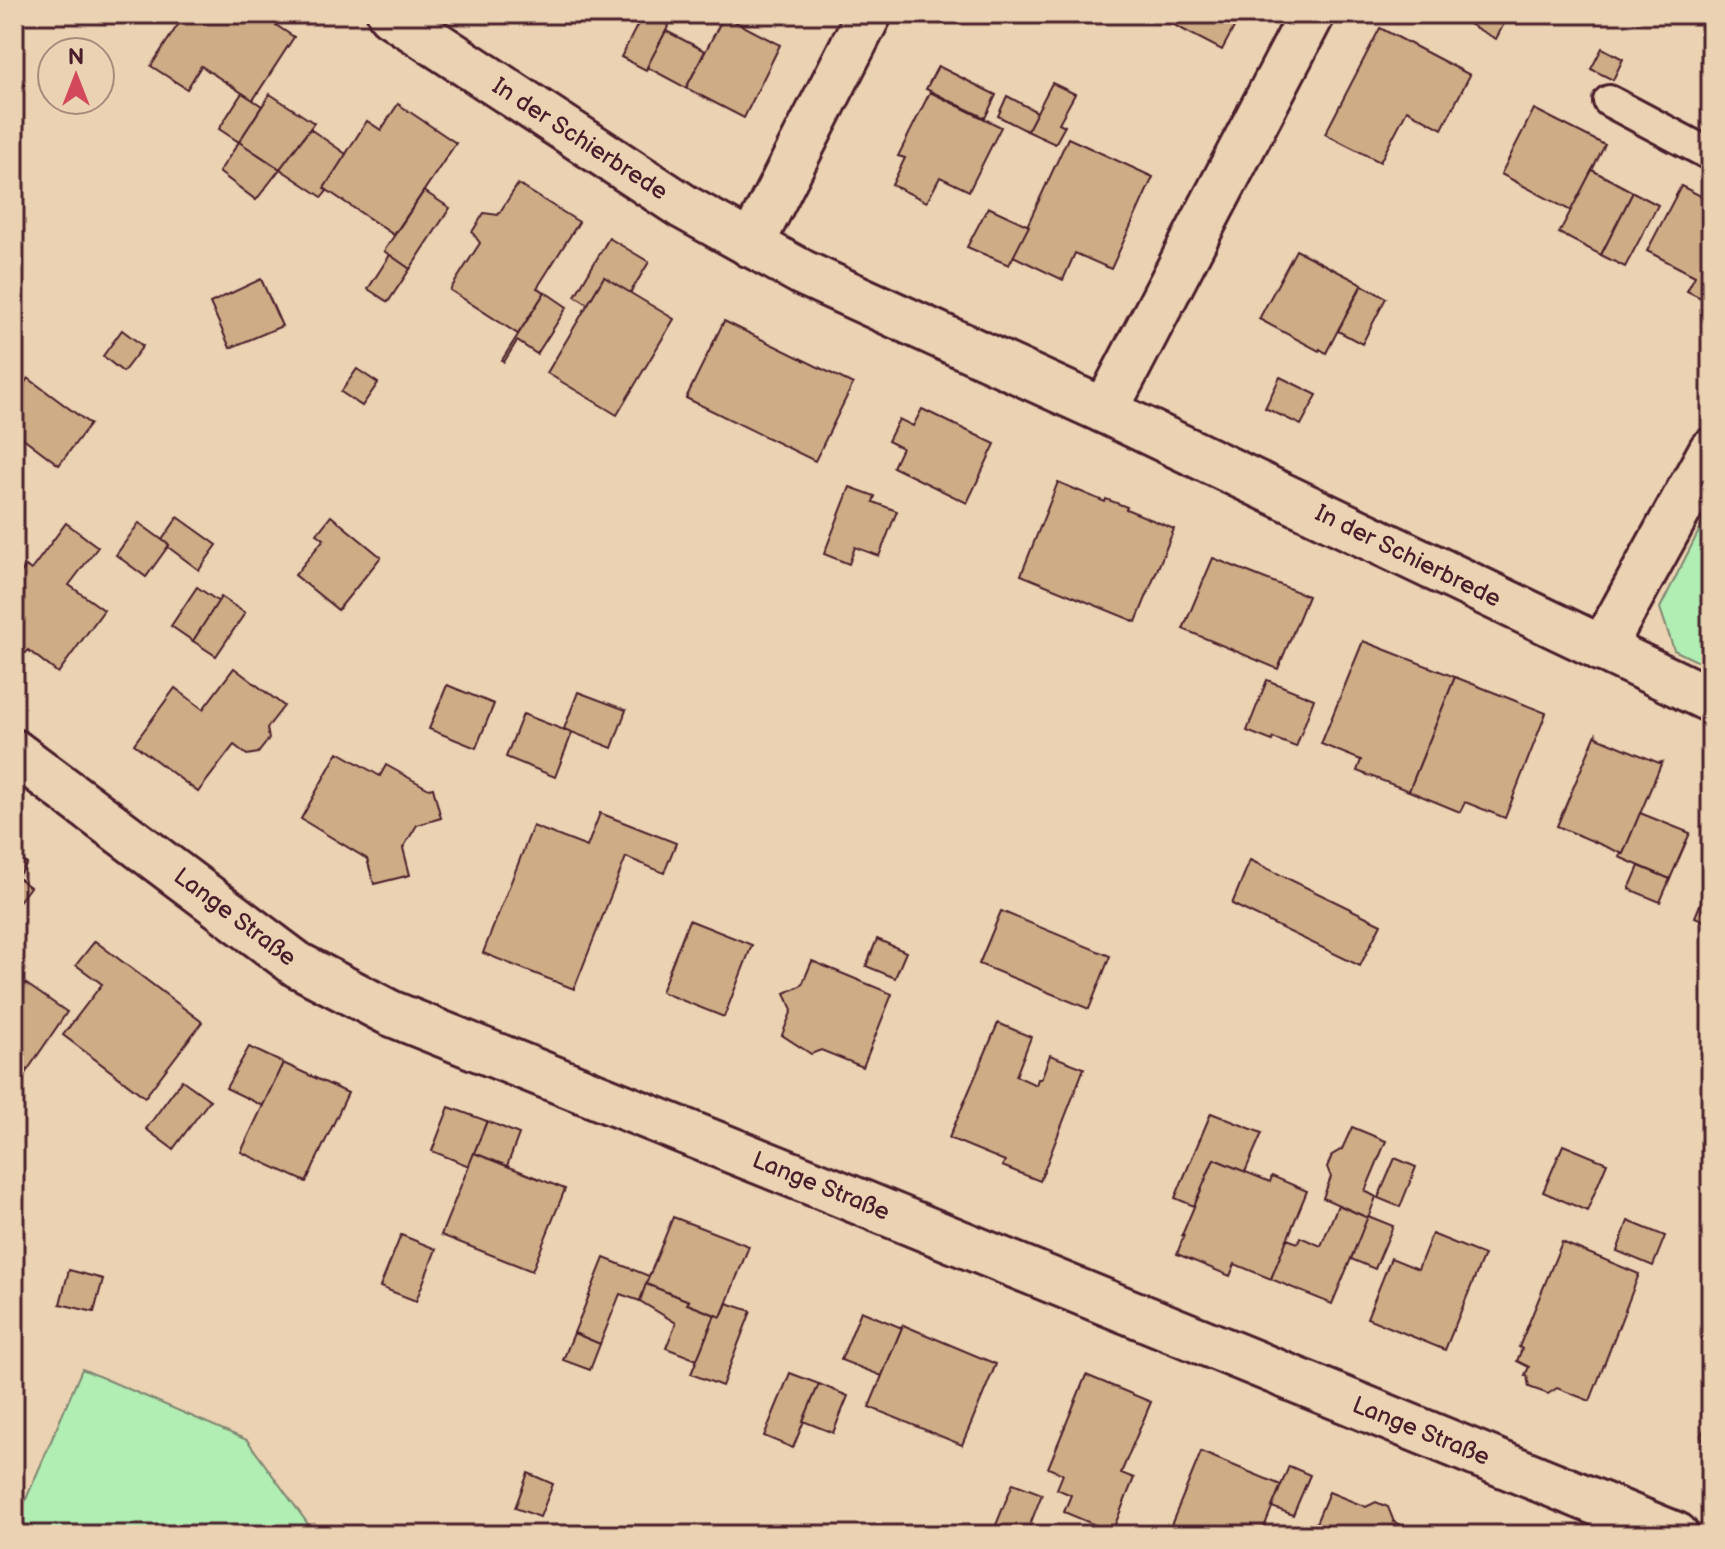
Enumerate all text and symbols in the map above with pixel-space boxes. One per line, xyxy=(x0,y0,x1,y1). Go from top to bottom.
north arrow xyxy=(36,36,116,116)
text: N xyxy=(68,44,84,71)
street label: In der Schierbrede xyxy=(487,72,673,206)
street label: In der Schierbrede xyxy=(1310,498,1506,614)
street label: Lange Straße xyxy=(168,862,302,972)
street label: Lange Straße xyxy=(748,1145,894,1227)
street label: Lange Straße xyxy=(1348,1390,1494,1472)

